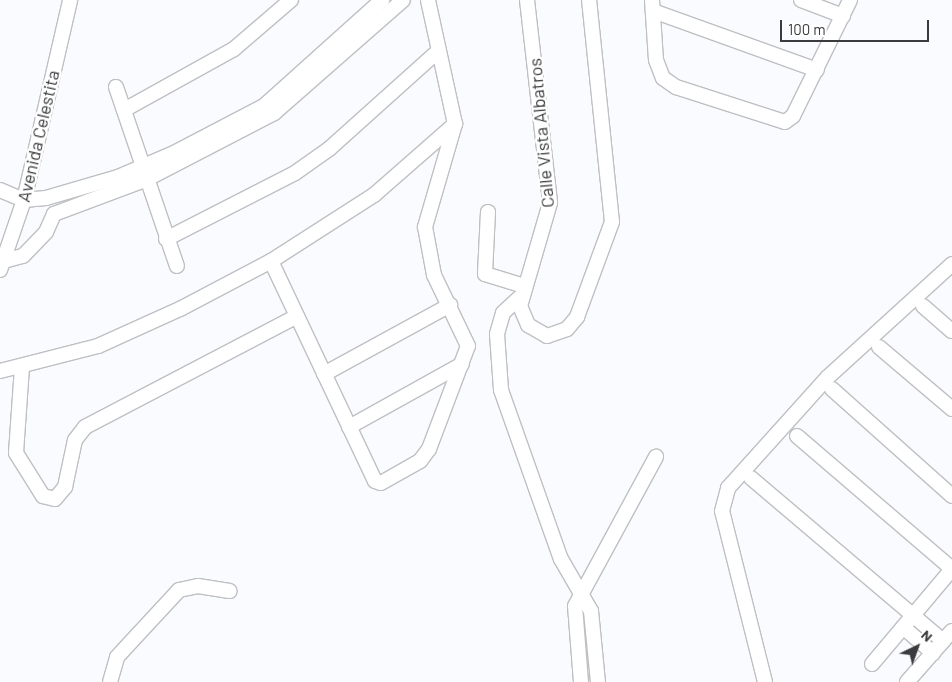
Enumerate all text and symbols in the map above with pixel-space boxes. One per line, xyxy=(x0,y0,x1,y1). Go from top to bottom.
scale bar xyxy=(782,10,931,42)
text: 100 m xyxy=(788,20,826,38)
street label: Calle Vista Albatros xyxy=(524,57,558,209)
street label: Avenida Celestita xyxy=(12,68,64,204)
north arrow xyxy=(892,622,942,672)
text: N xyxy=(918,626,937,645)

